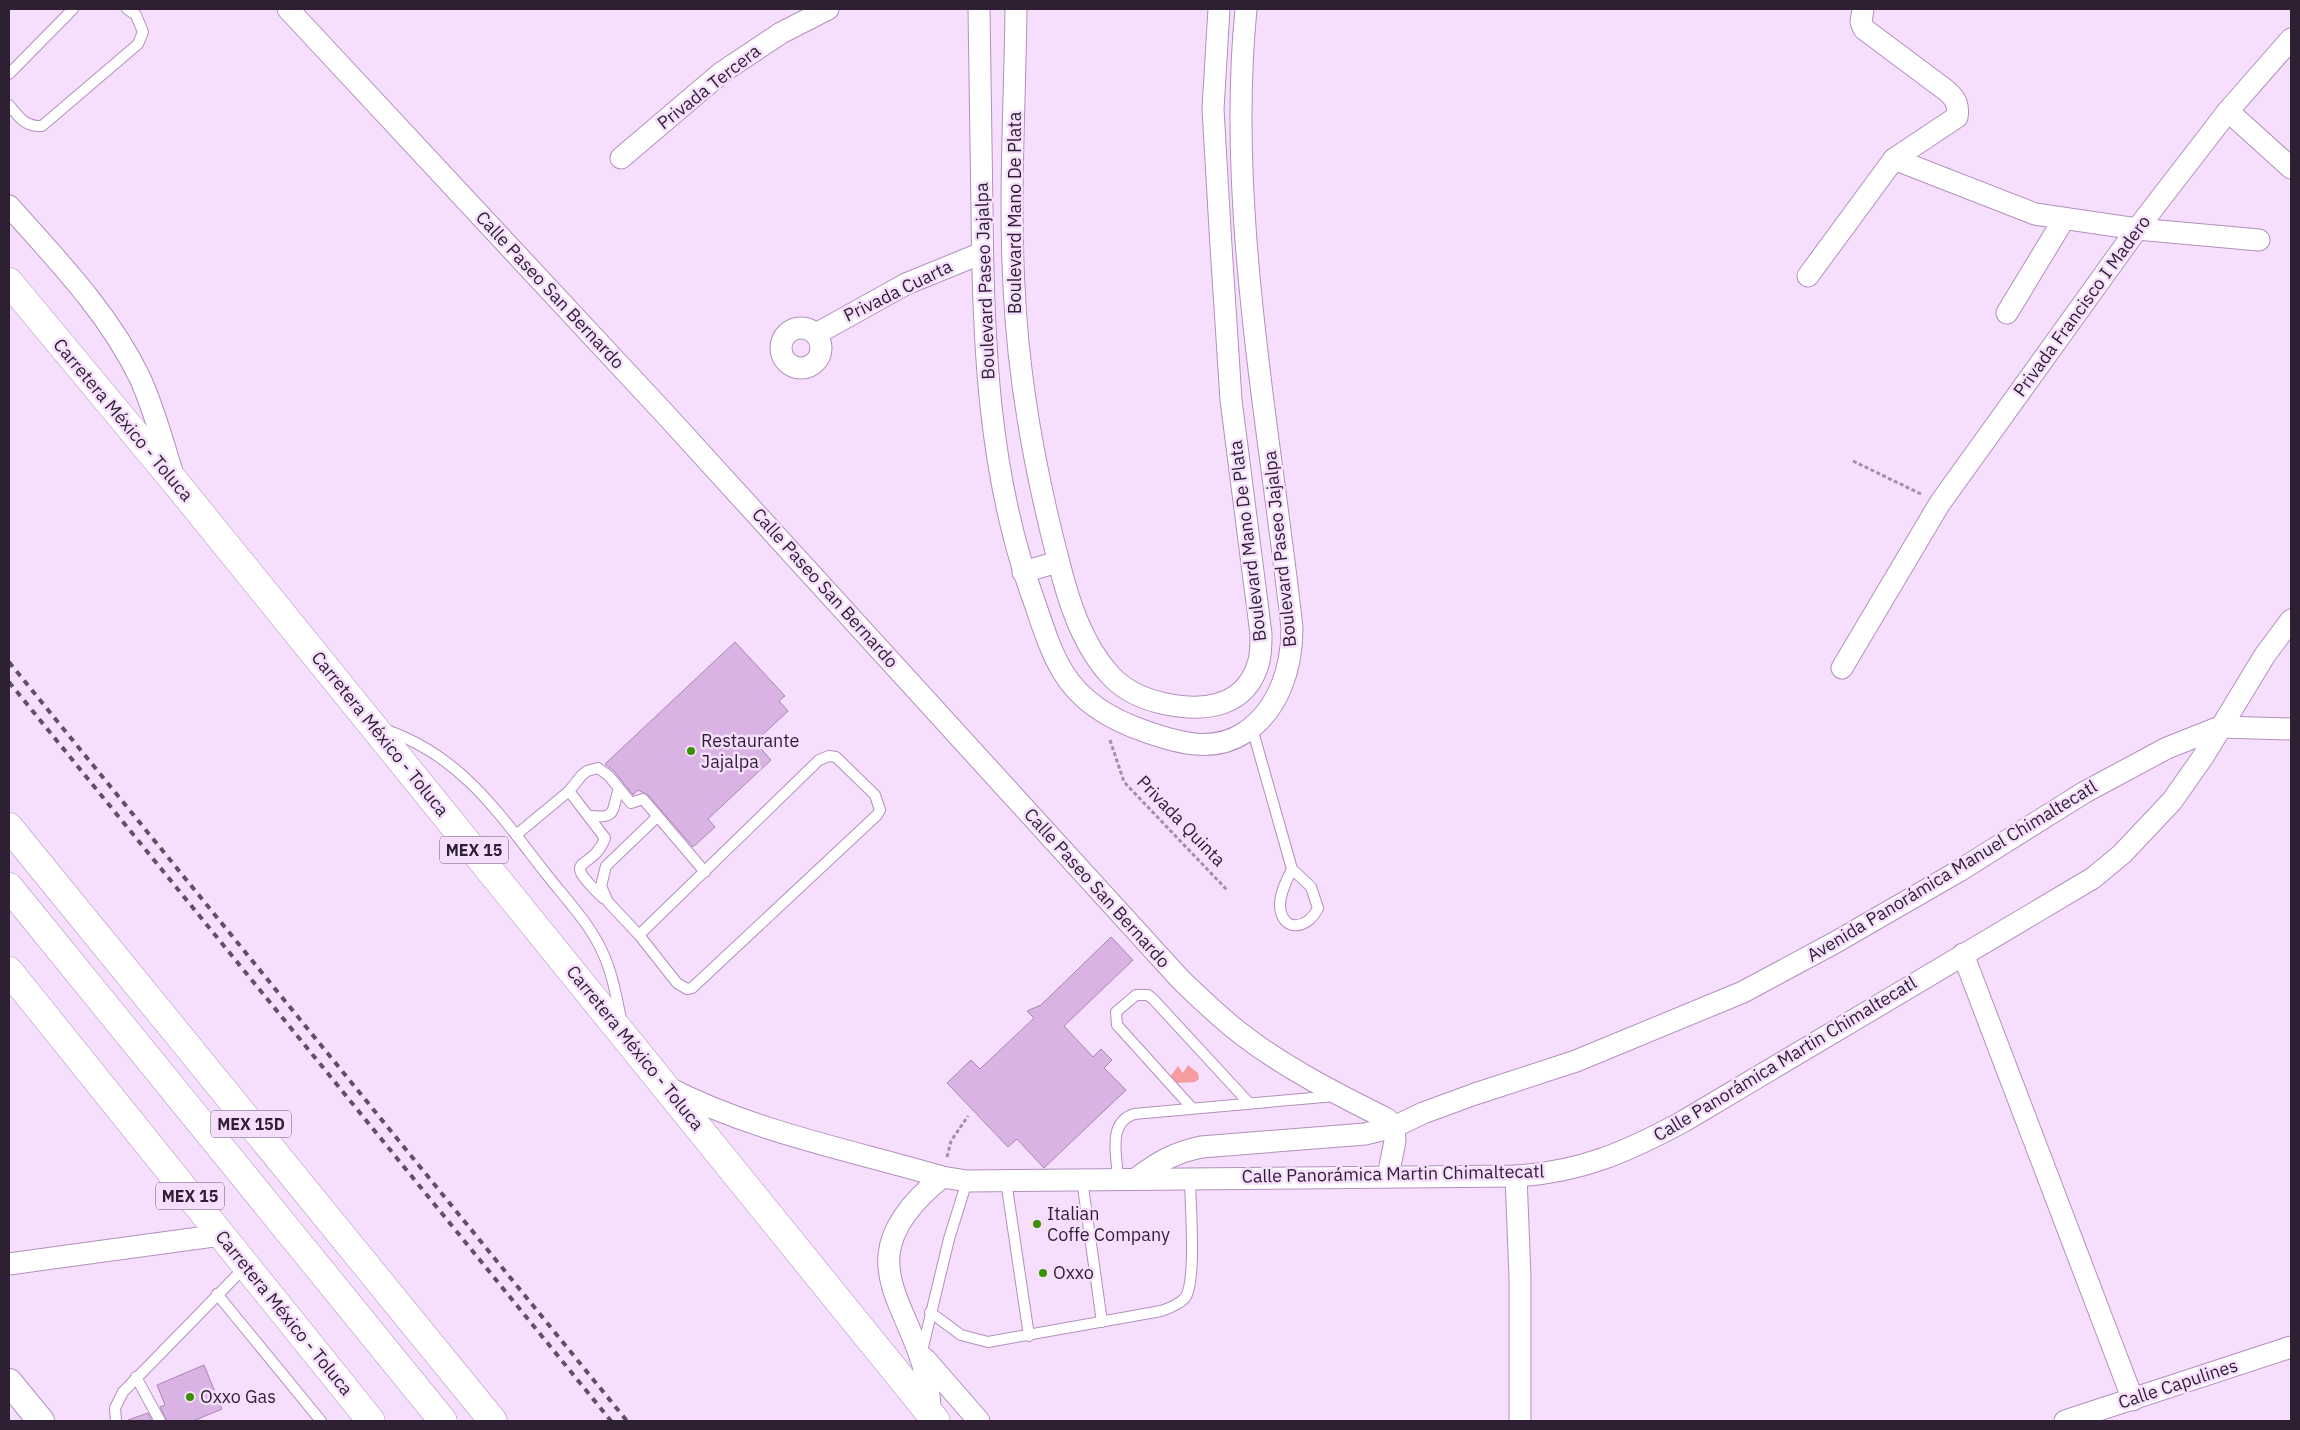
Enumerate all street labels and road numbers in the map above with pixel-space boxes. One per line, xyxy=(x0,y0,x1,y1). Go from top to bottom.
street label: Privada Tercera xyxy=(652,39,765,134)
street label: Boulevard Mano De Plata xyxy=(1003,111,1026,314)
street label: Boulevard Paseo Jajalpa xyxy=(970,182,999,380)
street label: Calle Paseo San Bernardo xyxy=(471,206,630,373)
street label: Privada Francisco I Madero xyxy=(2008,210,2155,401)
street label: Privada Cuarta xyxy=(840,254,956,327)
street label: Carretera México - Toluca xyxy=(48,333,199,506)
street label: Boulevard Mano De Plata xyxy=(1224,439,1271,643)
street label: Boulevard Paseo Jajalpa xyxy=(1258,449,1301,648)
street label: Calle Paseo San Bernardo xyxy=(747,503,903,672)
street label: Carretera México - Toluca xyxy=(307,646,454,821)
street label: Privada Quinta xyxy=(1132,770,1231,871)
street label: Avenida Panorámica Manuel Chimaltecatl xyxy=(1802,775,2101,967)
street label: Calle Paseo San Bernardo xyxy=(1019,803,1175,972)
road number: MEX 15 xyxy=(440,836,508,864)
street label: Carretera México - Toluca xyxy=(562,960,709,1135)
street label: Calle Panorámica Martin Chimaltecatl xyxy=(1649,971,1921,1146)
road number: MEX 15D xyxy=(211,1110,291,1138)
street label: Calle Panorámica Martin Chimaltecatl xyxy=(1241,1159,1545,1188)
road number: MEX 15 xyxy=(156,1182,224,1210)
street label: Carretera México - Toluca xyxy=(211,1225,358,1400)
street label: Calle Capulines xyxy=(2115,1353,2241,1414)

